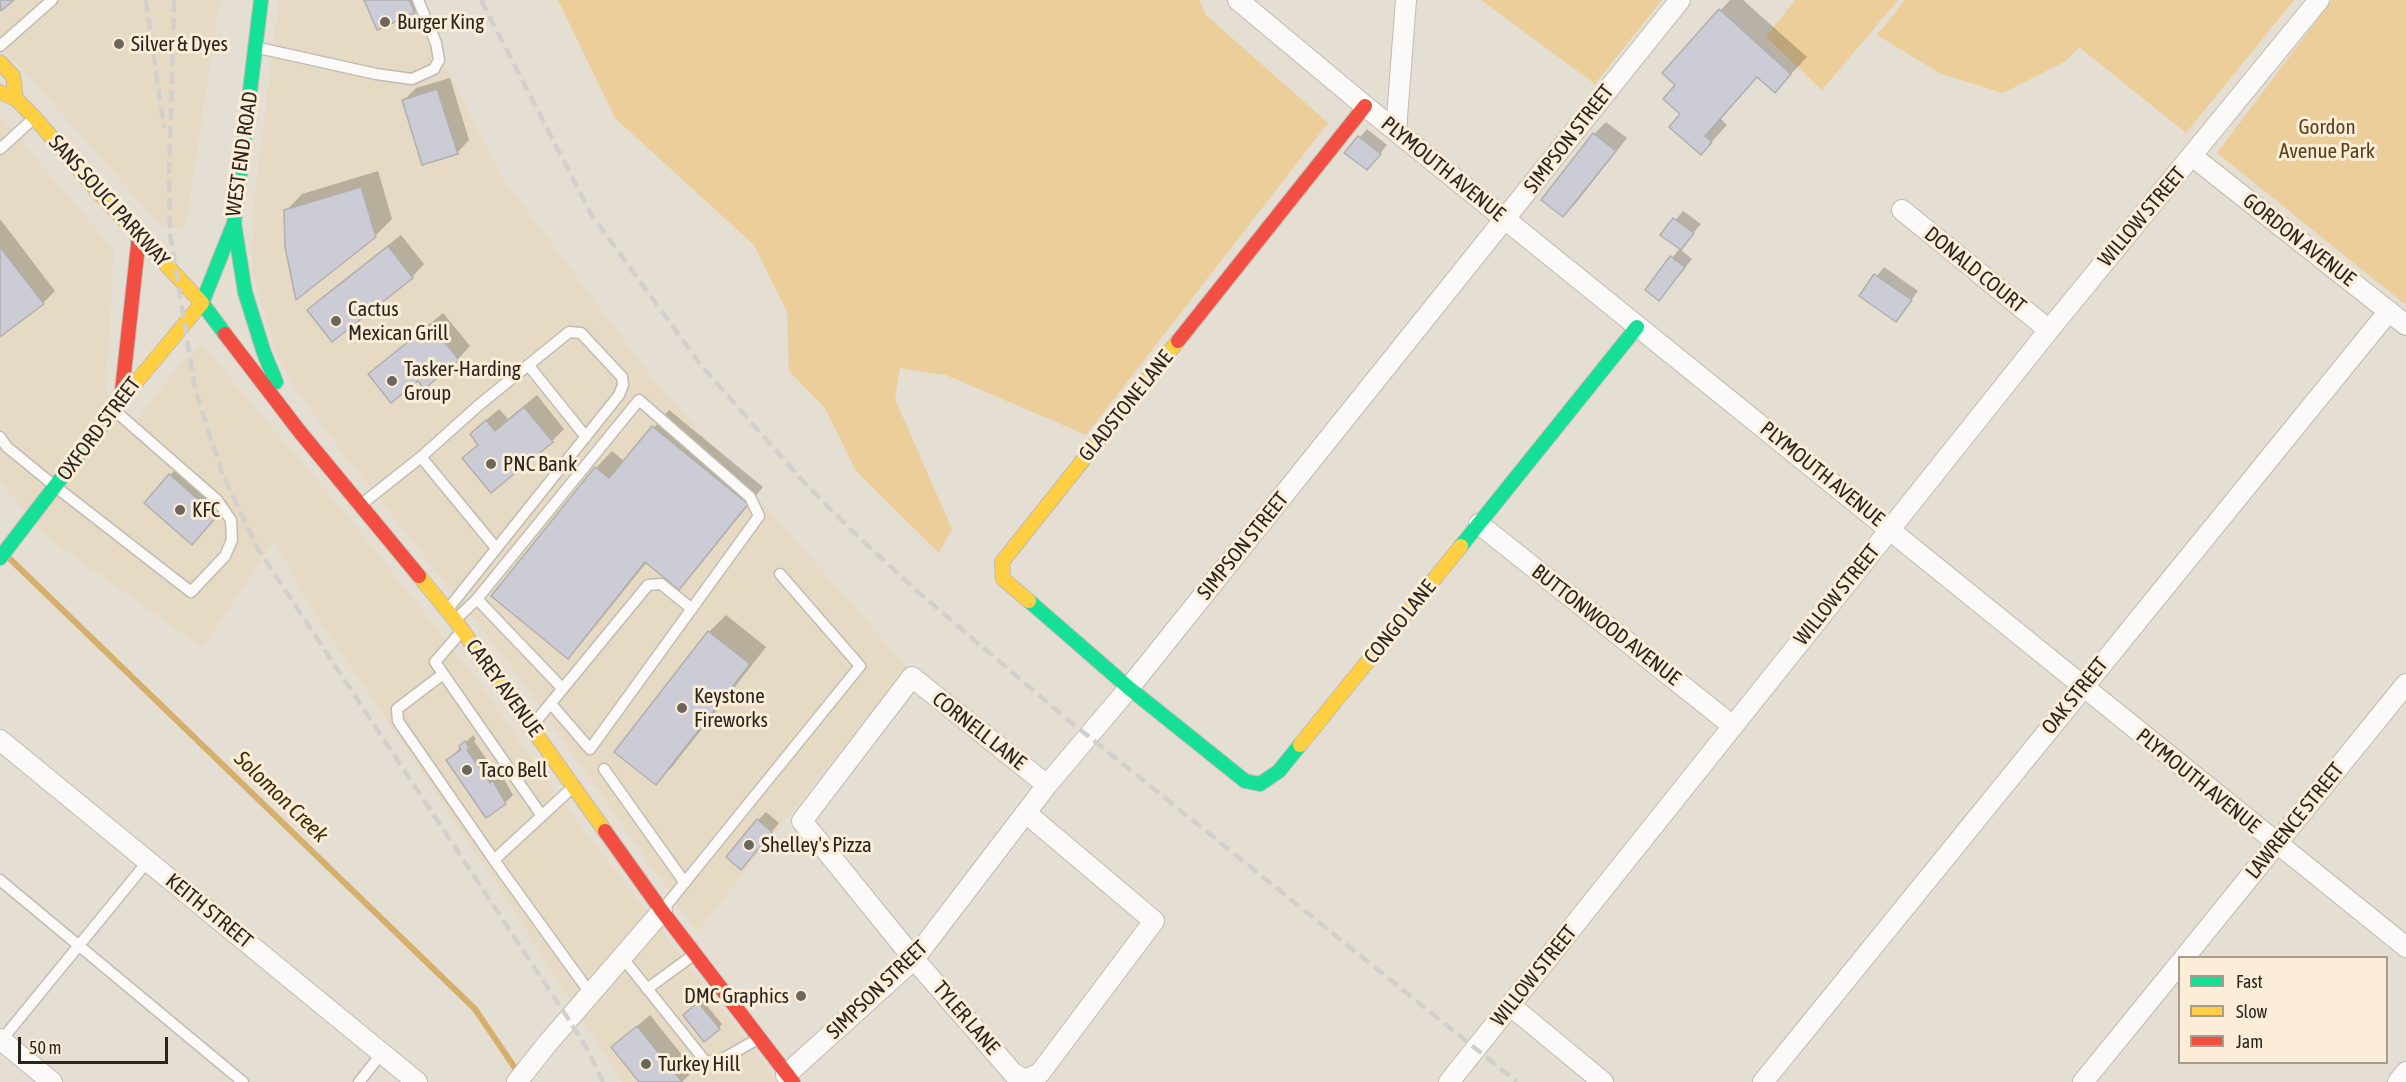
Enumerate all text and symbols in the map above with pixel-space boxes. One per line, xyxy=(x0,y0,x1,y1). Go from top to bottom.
place label: Burger King xyxy=(397,9,484,35)
marker: Burger King xyxy=(378,15,392,29)
place label: Silver & Dyes xyxy=(131,31,228,57)
marker: Silver & Dyes xyxy=(112,37,126,51)
street label: SIMPSON STREET xyxy=(1519,80,1619,198)
street label: WEST END ROAD xyxy=(221,90,263,218)
street label: PLYMOUTH AVENUE xyxy=(1376,111,1510,227)
park label: Gordon Avenue Park xyxy=(2279,114,2375,164)
street label: SANS SOUCI PARKWAY xyxy=(43,130,175,272)
street label: WILLOW STREET xyxy=(2093,162,2191,272)
street label: GORDON AVENUE xyxy=(2238,188,2360,292)
street label: DONALD COURT xyxy=(1919,222,2031,318)
place label: Cactus Mexican Grill xyxy=(348,296,449,346)
marker: Cactus Mexican Grill xyxy=(329,314,343,328)
street label: GLADSTONE LANE xyxy=(1074,346,1178,466)
place label: Tasker-Harding Group xyxy=(404,356,521,406)
street label: OXFORD STREET xyxy=(52,372,146,486)
marker: Tasker-Harding Group xyxy=(385,374,399,388)
street label: PLYMOUTH AVENUE xyxy=(1755,416,1889,532)
place label: PNC Bank xyxy=(503,451,577,477)
marker: PNC Bank xyxy=(484,457,498,471)
street label: SIMPSON STREET xyxy=(1192,487,1294,605)
place label: KFC xyxy=(192,497,220,523)
marker: KFC xyxy=(173,503,187,517)
street label: WILLOW STREET xyxy=(1789,540,1885,650)
street label: BUTTONWOOD AVENUE xyxy=(1527,559,1685,691)
street label: CONGO LANE xyxy=(1359,575,1441,669)
street label: CAREY AVENUE xyxy=(460,634,548,742)
street label: OAK STREET xyxy=(2036,653,2114,739)
place label: Keystone Fireworks xyxy=(694,683,768,733)
street label: CORNELL LANE xyxy=(927,687,1031,775)
marker: Keystone Fireworks xyxy=(675,701,689,715)
street label: PLYMOUTH AVENUE xyxy=(2131,723,2265,839)
water label: Solomon Creek xyxy=(229,746,333,848)
place label: Taco Bell xyxy=(479,757,548,783)
street label: LAWRENCE STREET xyxy=(2241,758,2349,884)
marker: Taco Bell xyxy=(460,763,474,777)
place label: Shelley's Pizza xyxy=(761,832,872,858)
marker: Shelley's Pizza xyxy=(742,838,756,852)
street label: KEITH STREET xyxy=(160,868,258,954)
street label: WILLOW STREET xyxy=(1486,921,1582,1031)
street label: SIMPSON STREET xyxy=(821,936,933,1044)
legend xyxy=(2178,956,2388,1064)
text: Fast xyxy=(2236,971,2263,992)
street label: TYLER LANE xyxy=(927,976,1005,1060)
place label: DMC Graphics xyxy=(684,983,789,1009)
marker: DMC Graphics xyxy=(794,989,808,1003)
text: Slow xyxy=(2236,1001,2267,1022)
scale bar xyxy=(21,1025,171,1063)
text: Jam xyxy=(2236,1031,2263,1052)
text: 50 m xyxy=(29,1037,61,1058)
place label: Turkey Hill xyxy=(658,1051,740,1077)
marker: Turkey Hill xyxy=(639,1057,653,1071)

